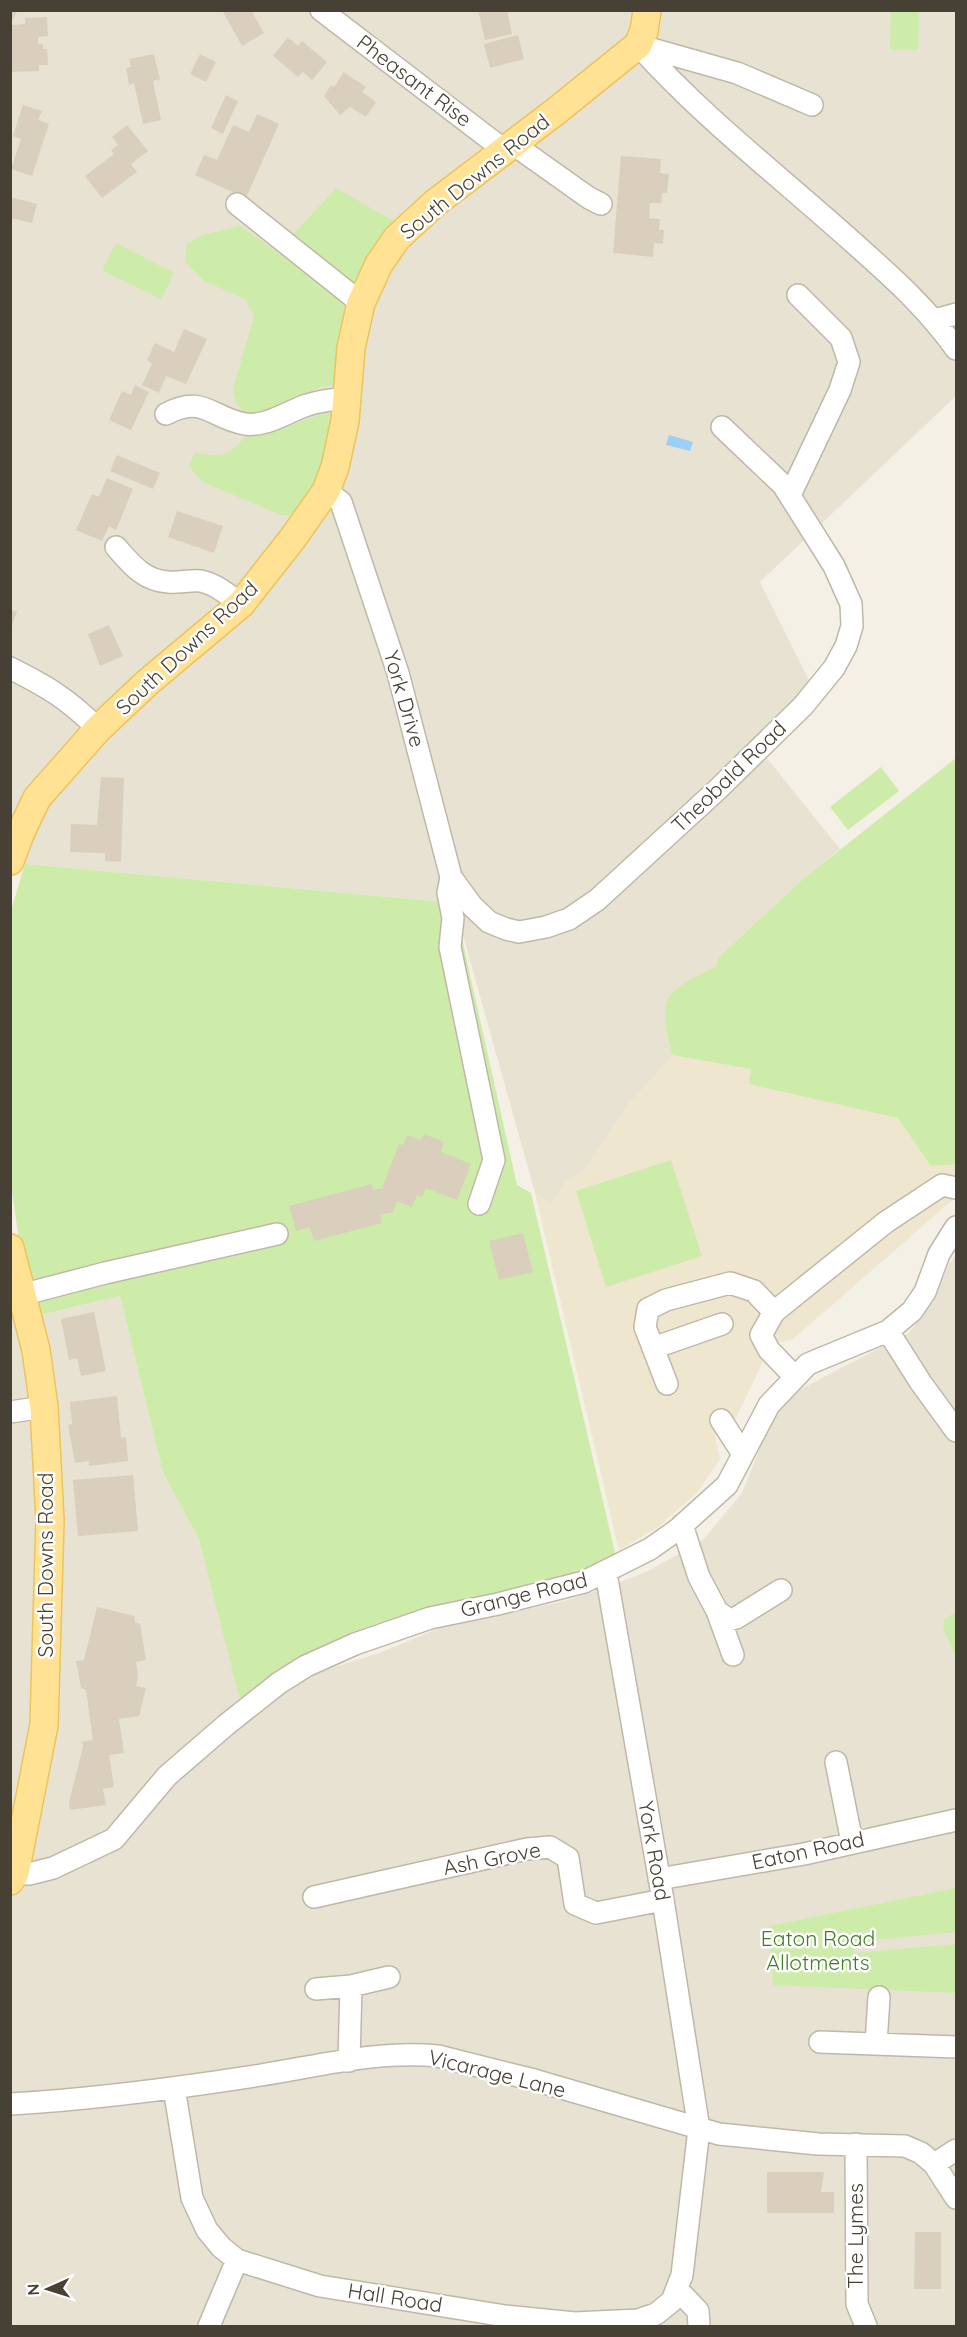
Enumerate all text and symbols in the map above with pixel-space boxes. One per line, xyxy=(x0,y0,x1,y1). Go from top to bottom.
street label: Pheasant Rise xyxy=(352,29,477,132)
street label: South Downs Road xyxy=(394,108,554,244)
street label: South Downs Road xyxy=(110,575,263,720)
street label: York Drive xyxy=(379,647,431,750)
street label: Theobald Road xyxy=(665,715,791,838)
street label: South Downs Road xyxy=(32,1473,58,1657)
street label: Grange Road xyxy=(458,1566,590,1622)
street label: York Road xyxy=(633,1799,677,1903)
street label: Eaton Road xyxy=(749,1825,866,1875)
street label: Ash Grove xyxy=(441,1836,543,1880)
park label: Eaton Road Allotments xyxy=(761,1925,875,1975)
street label: Vicarage Lane xyxy=(426,2043,569,2103)
street label: The Lymes xyxy=(842,2183,868,2289)
north arrow xyxy=(18,2259,78,2319)
street label: Hall Road xyxy=(346,2277,444,2317)
text: N xyxy=(23,2283,43,2296)

